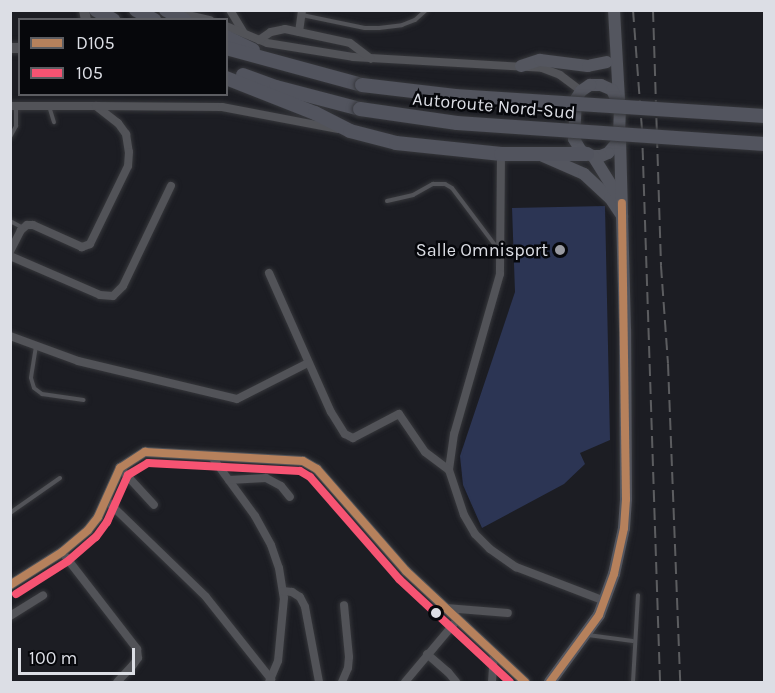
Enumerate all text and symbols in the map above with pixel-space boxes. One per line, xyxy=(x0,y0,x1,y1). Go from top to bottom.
legend xyxy=(18,18,228,96)
text: D105 xyxy=(76,32,115,54)
text: 105 xyxy=(76,62,103,84)
street label: Autoroute Nord-Sud xyxy=(412,88,576,124)
place label: Salle Omnisport xyxy=(416,239,548,261)
marker: Salle Omnisport xyxy=(553,243,567,257)
unlabelled marker xyxy=(430,607,442,619)
scale bar xyxy=(21,636,138,674)
text: 100 m xyxy=(29,647,77,669)

